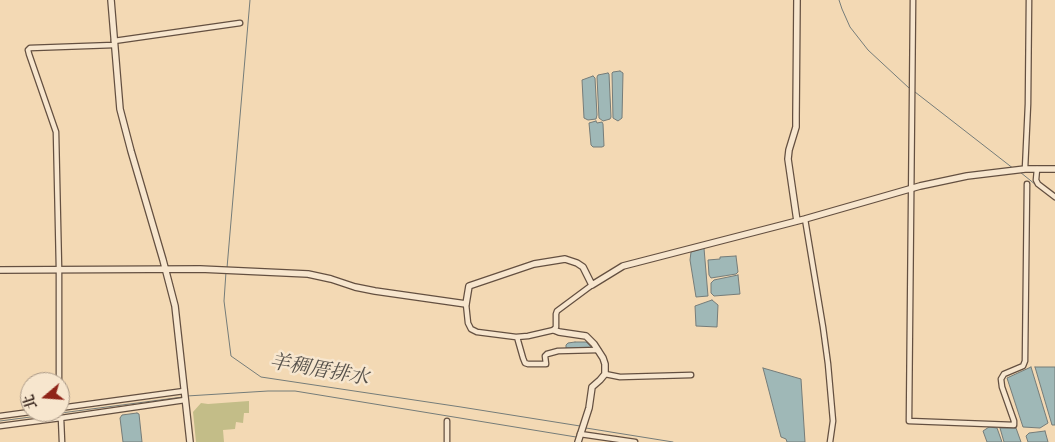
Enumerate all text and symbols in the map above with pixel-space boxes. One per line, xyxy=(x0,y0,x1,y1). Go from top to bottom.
water label: 羊稠厝排水 xyxy=(268,351,370,393)
north arrow xyxy=(20,372,70,422)
text: 北 xyxy=(20,392,42,411)

